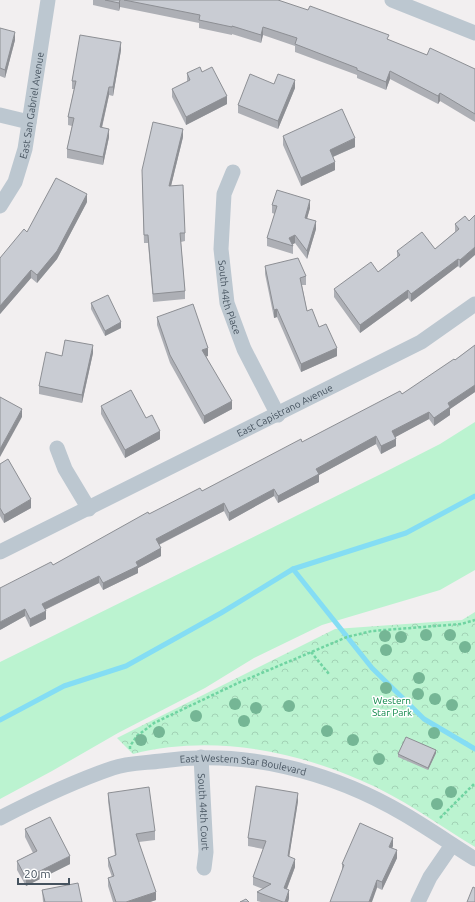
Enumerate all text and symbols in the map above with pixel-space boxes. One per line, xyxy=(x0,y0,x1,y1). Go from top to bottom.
street label: East San Gabriel Avenue xyxy=(17,51,46,160)
street label: South 44th Place xyxy=(216,260,243,336)
street label: East Capistrano Avenue xyxy=(235,382,335,439)
park label: Western Star Park xyxy=(372,695,412,718)
street label: East Western Star Boulevard xyxy=(179,753,308,778)
street label: South 44th Court xyxy=(196,773,211,851)
scale bar xyxy=(18,860,69,886)
text: 20 m xyxy=(24,867,51,880)

